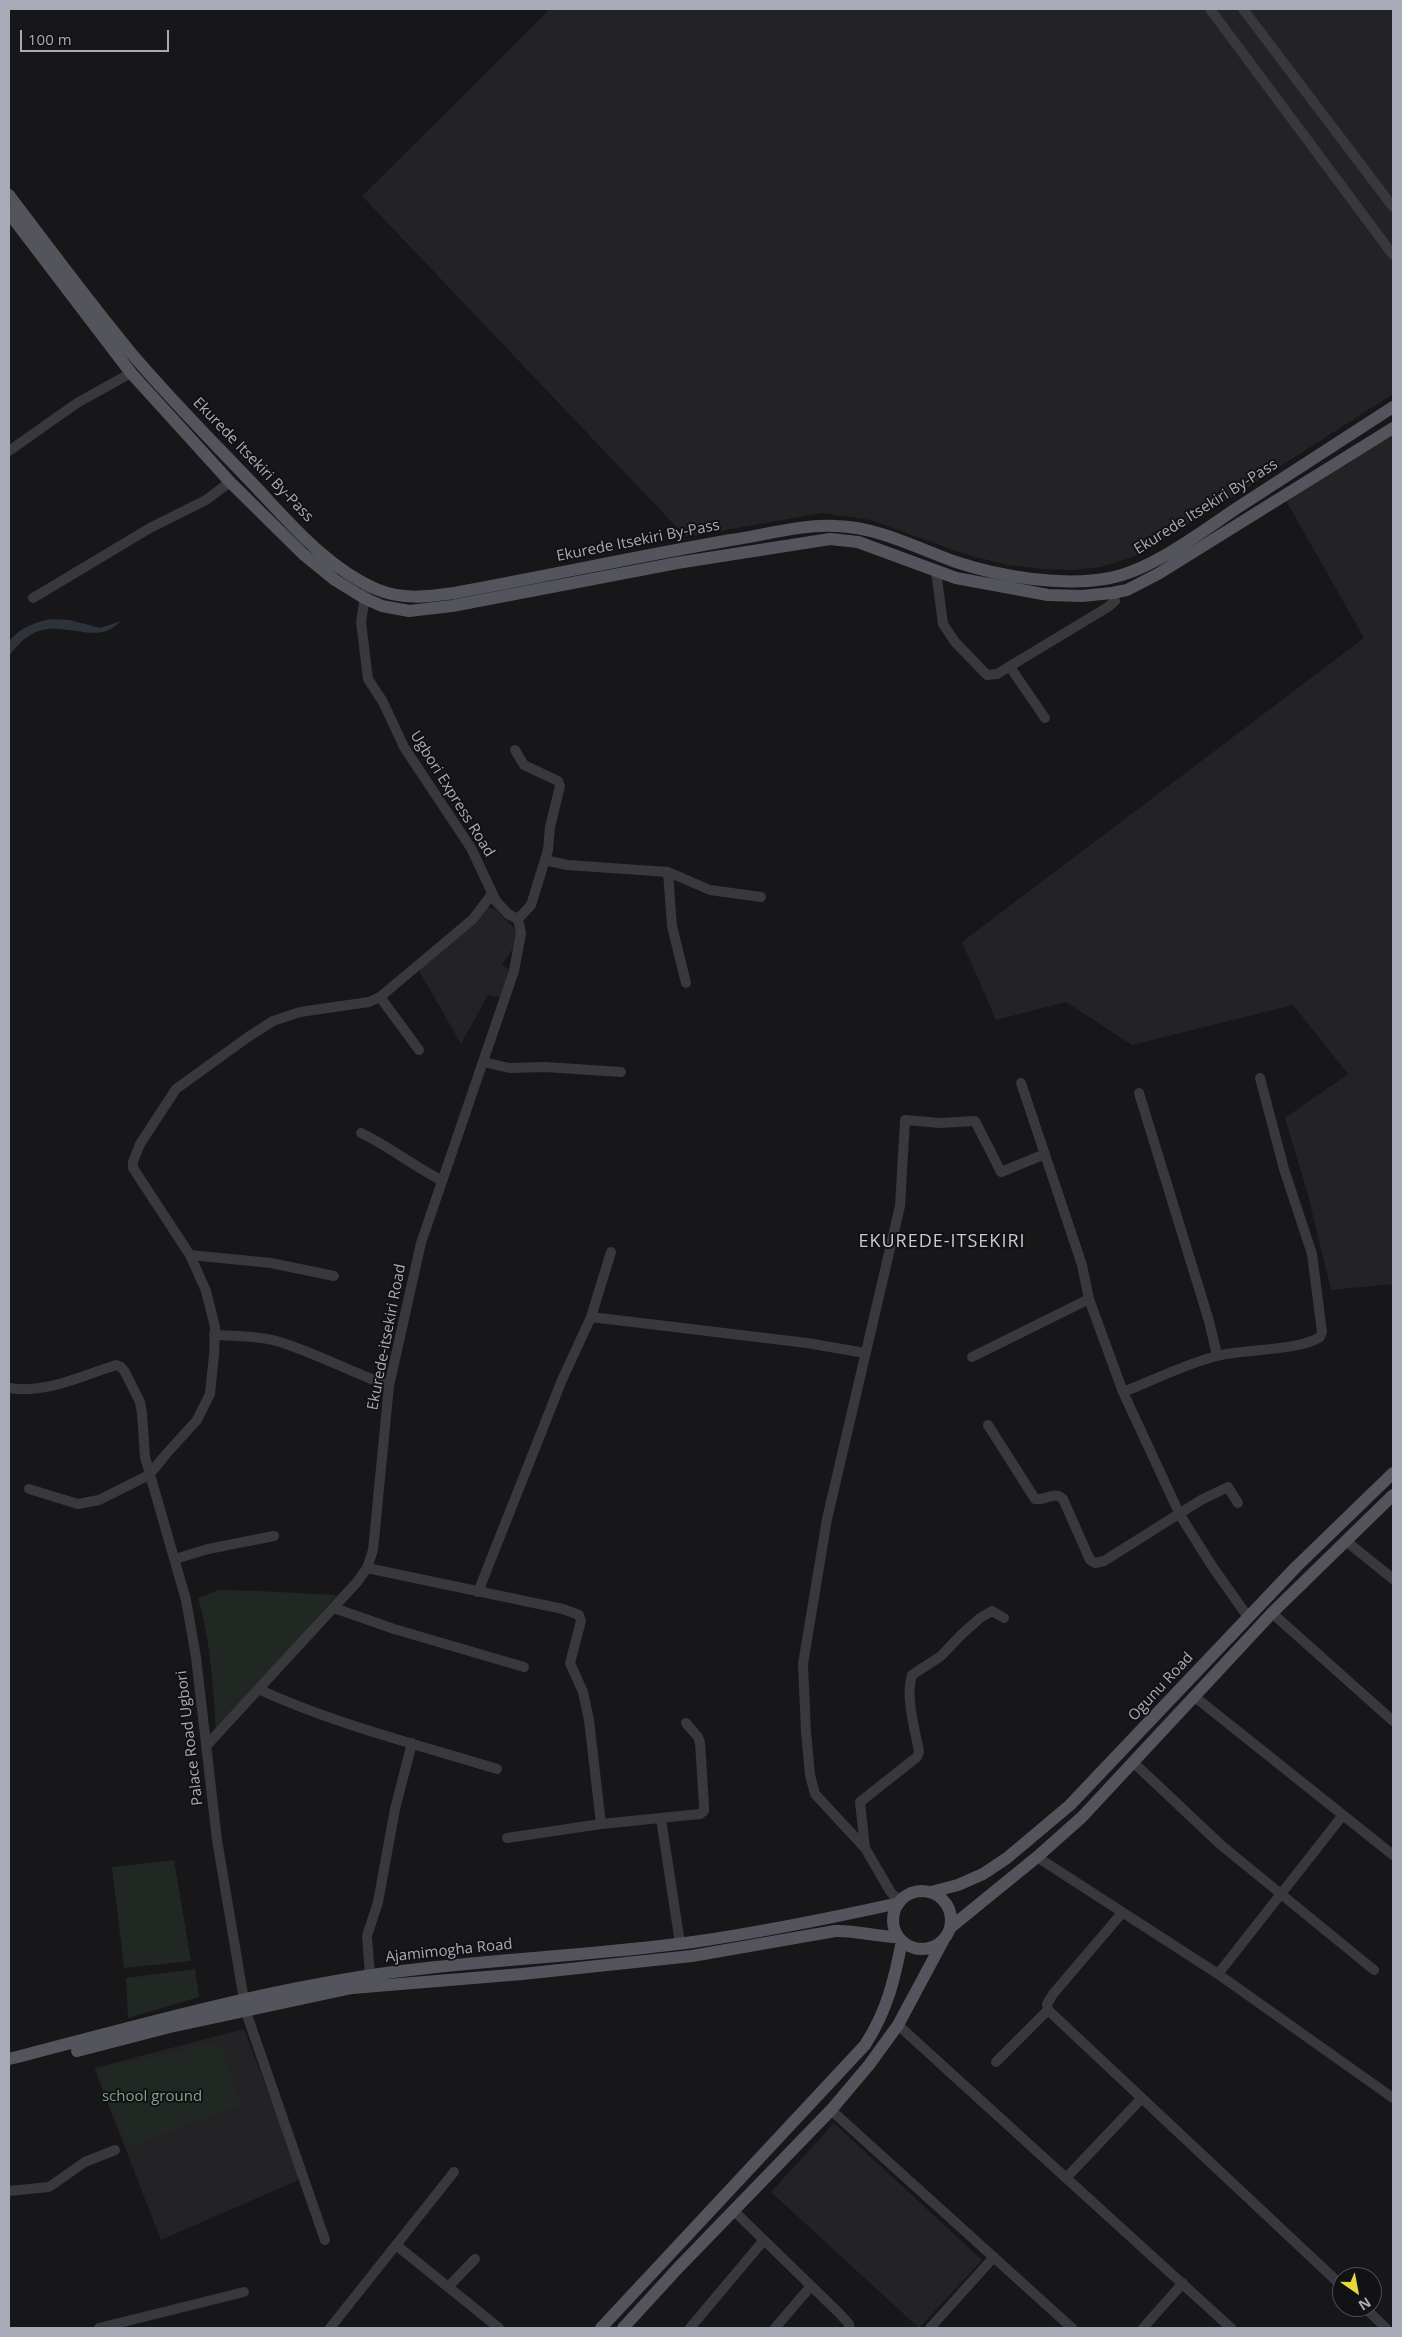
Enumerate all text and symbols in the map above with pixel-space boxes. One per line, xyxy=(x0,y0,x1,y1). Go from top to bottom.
scale bar xyxy=(22,20,171,52)
text: 100 m xyxy=(28,29,72,49)
street label: Ekurede Itsekiri By-Pass xyxy=(189,394,317,526)
street label: Ekurede Itsekiri By-Pass xyxy=(1131,455,1281,559)
street label: Ekurede Itsekiri By-Pass xyxy=(555,516,721,566)
street label: Ugbori Express Road xyxy=(406,728,498,860)
district label: EKUREDE-ITSEKIRI xyxy=(856,1231,1028,1253)
street label: Ekurede-itsekiri Road xyxy=(364,1262,410,1412)
street label: Ogunu Road xyxy=(1125,1649,1197,1725)
street label: Palace Road Ugbori xyxy=(173,1669,207,1807)
street label: Ajamimogha Road xyxy=(385,1935,513,1967)
park label: school ground xyxy=(102,2088,202,2106)
north arrow xyxy=(1332,2267,1382,2317)
text: N xyxy=(1355,2293,1375,2315)

